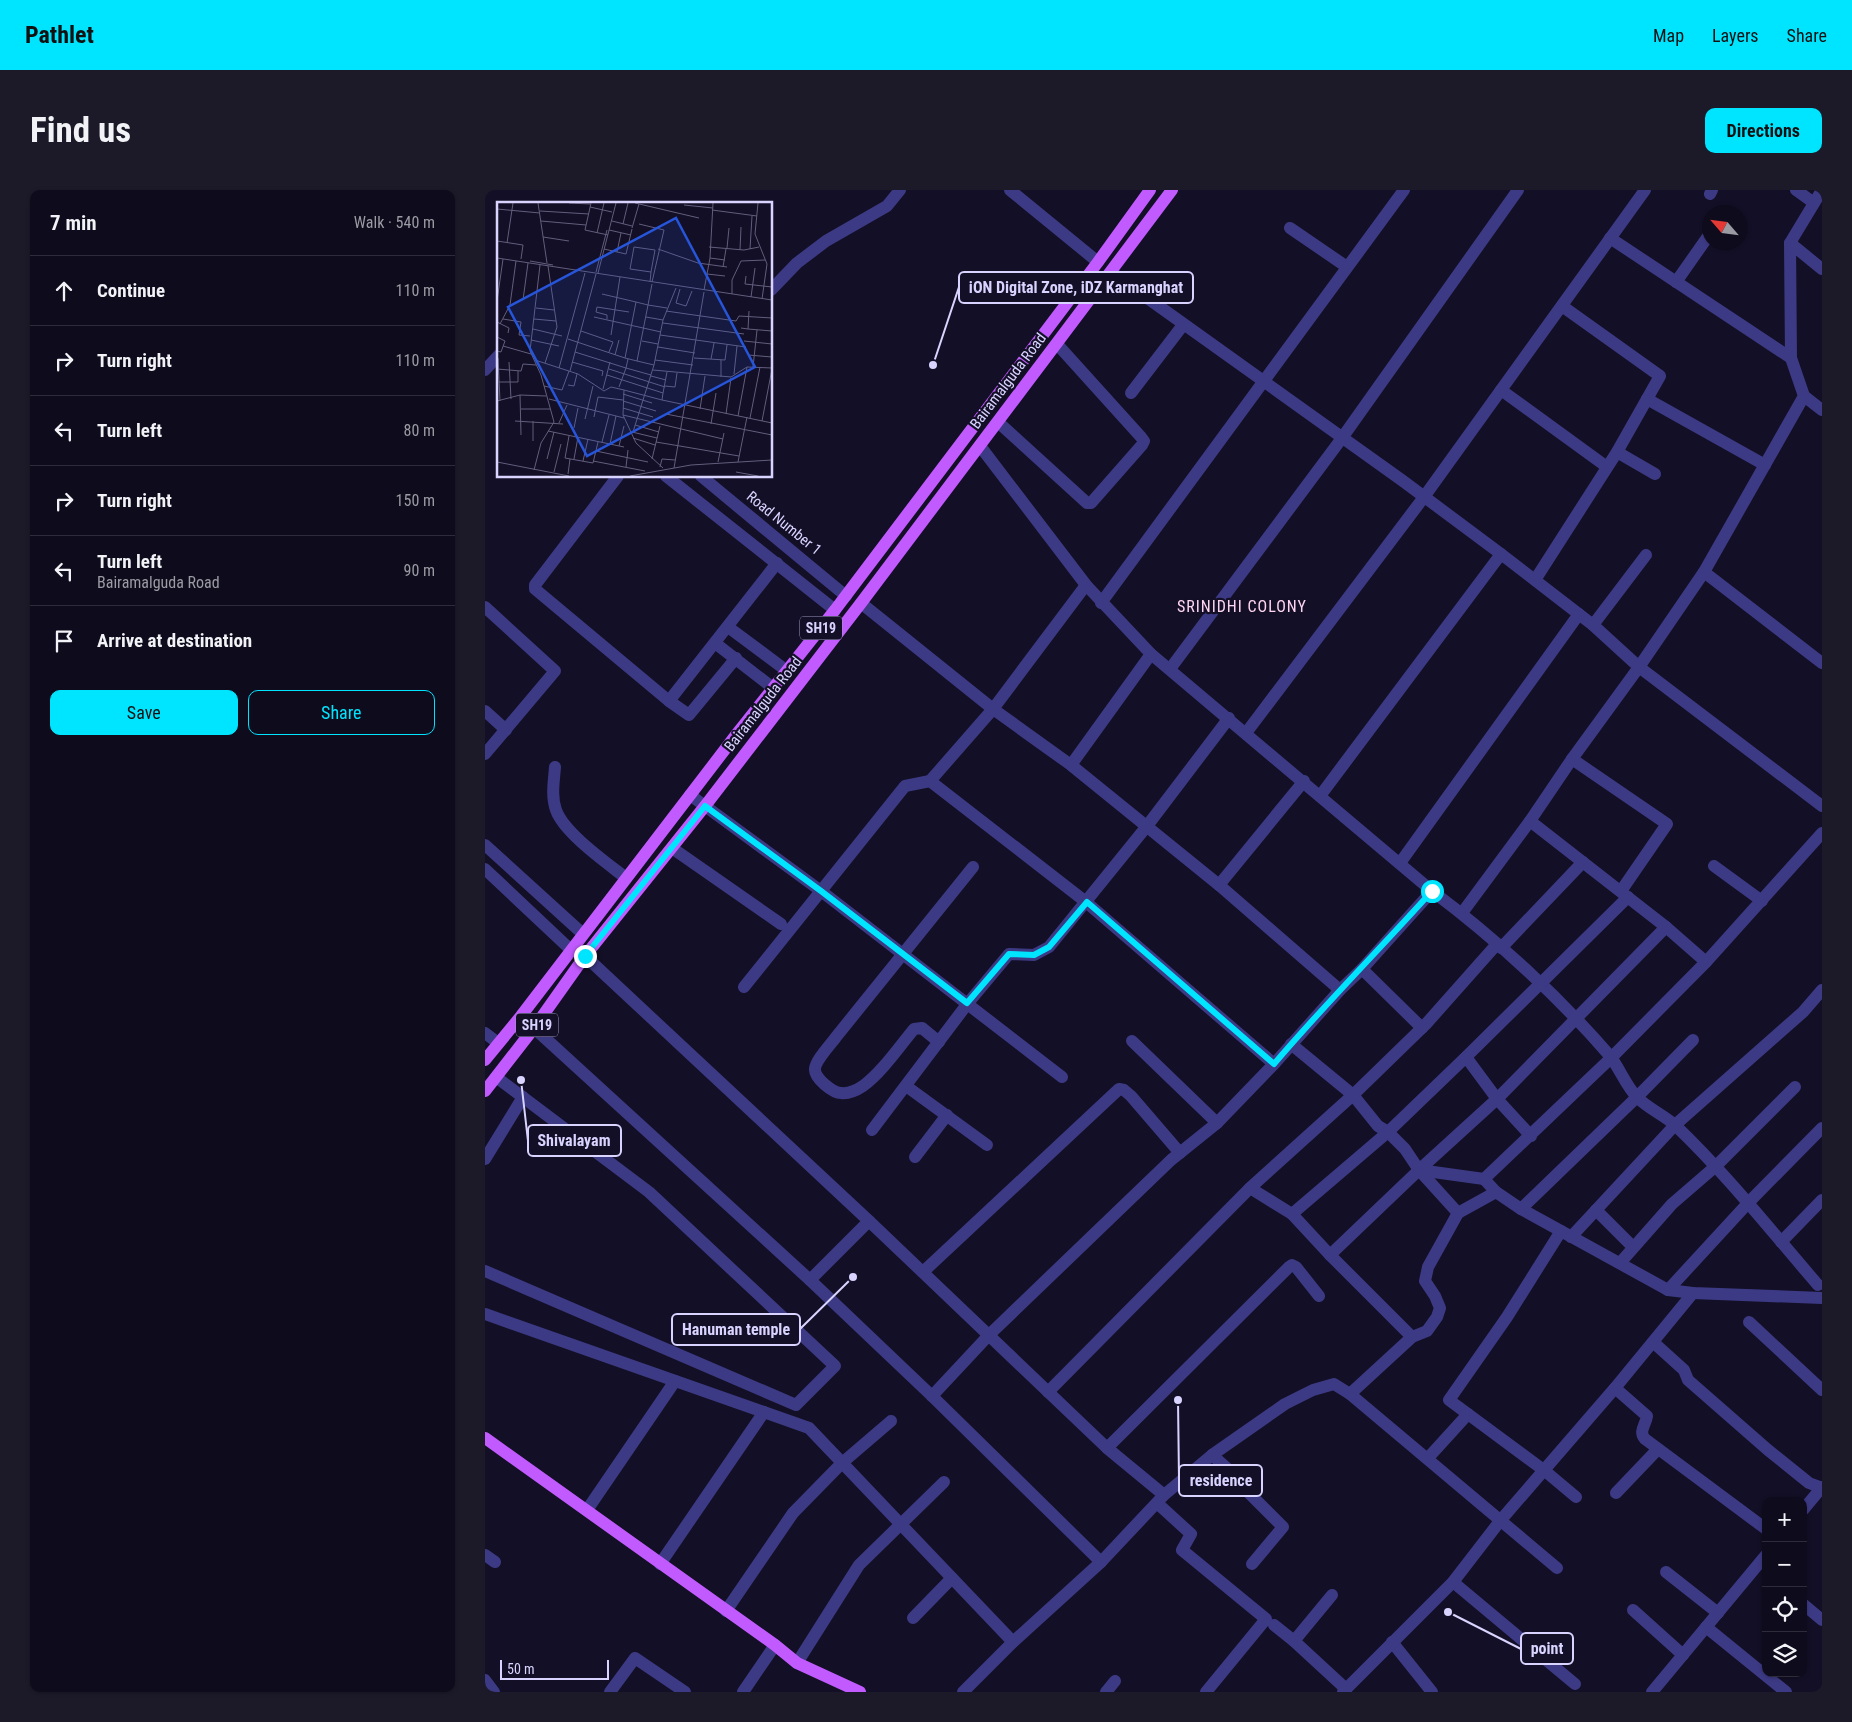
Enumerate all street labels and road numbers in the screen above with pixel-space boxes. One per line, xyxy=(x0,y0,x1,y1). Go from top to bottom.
street label: Bairamalguda Road xyxy=(966,330,1050,432)
street label: Road Number 1 xyxy=(743,487,825,559)
road number: SH19 xyxy=(800,616,842,639)
street label: Bairamalguda Road xyxy=(720,653,806,755)
road number: SH19 xyxy=(516,1014,558,1036)

